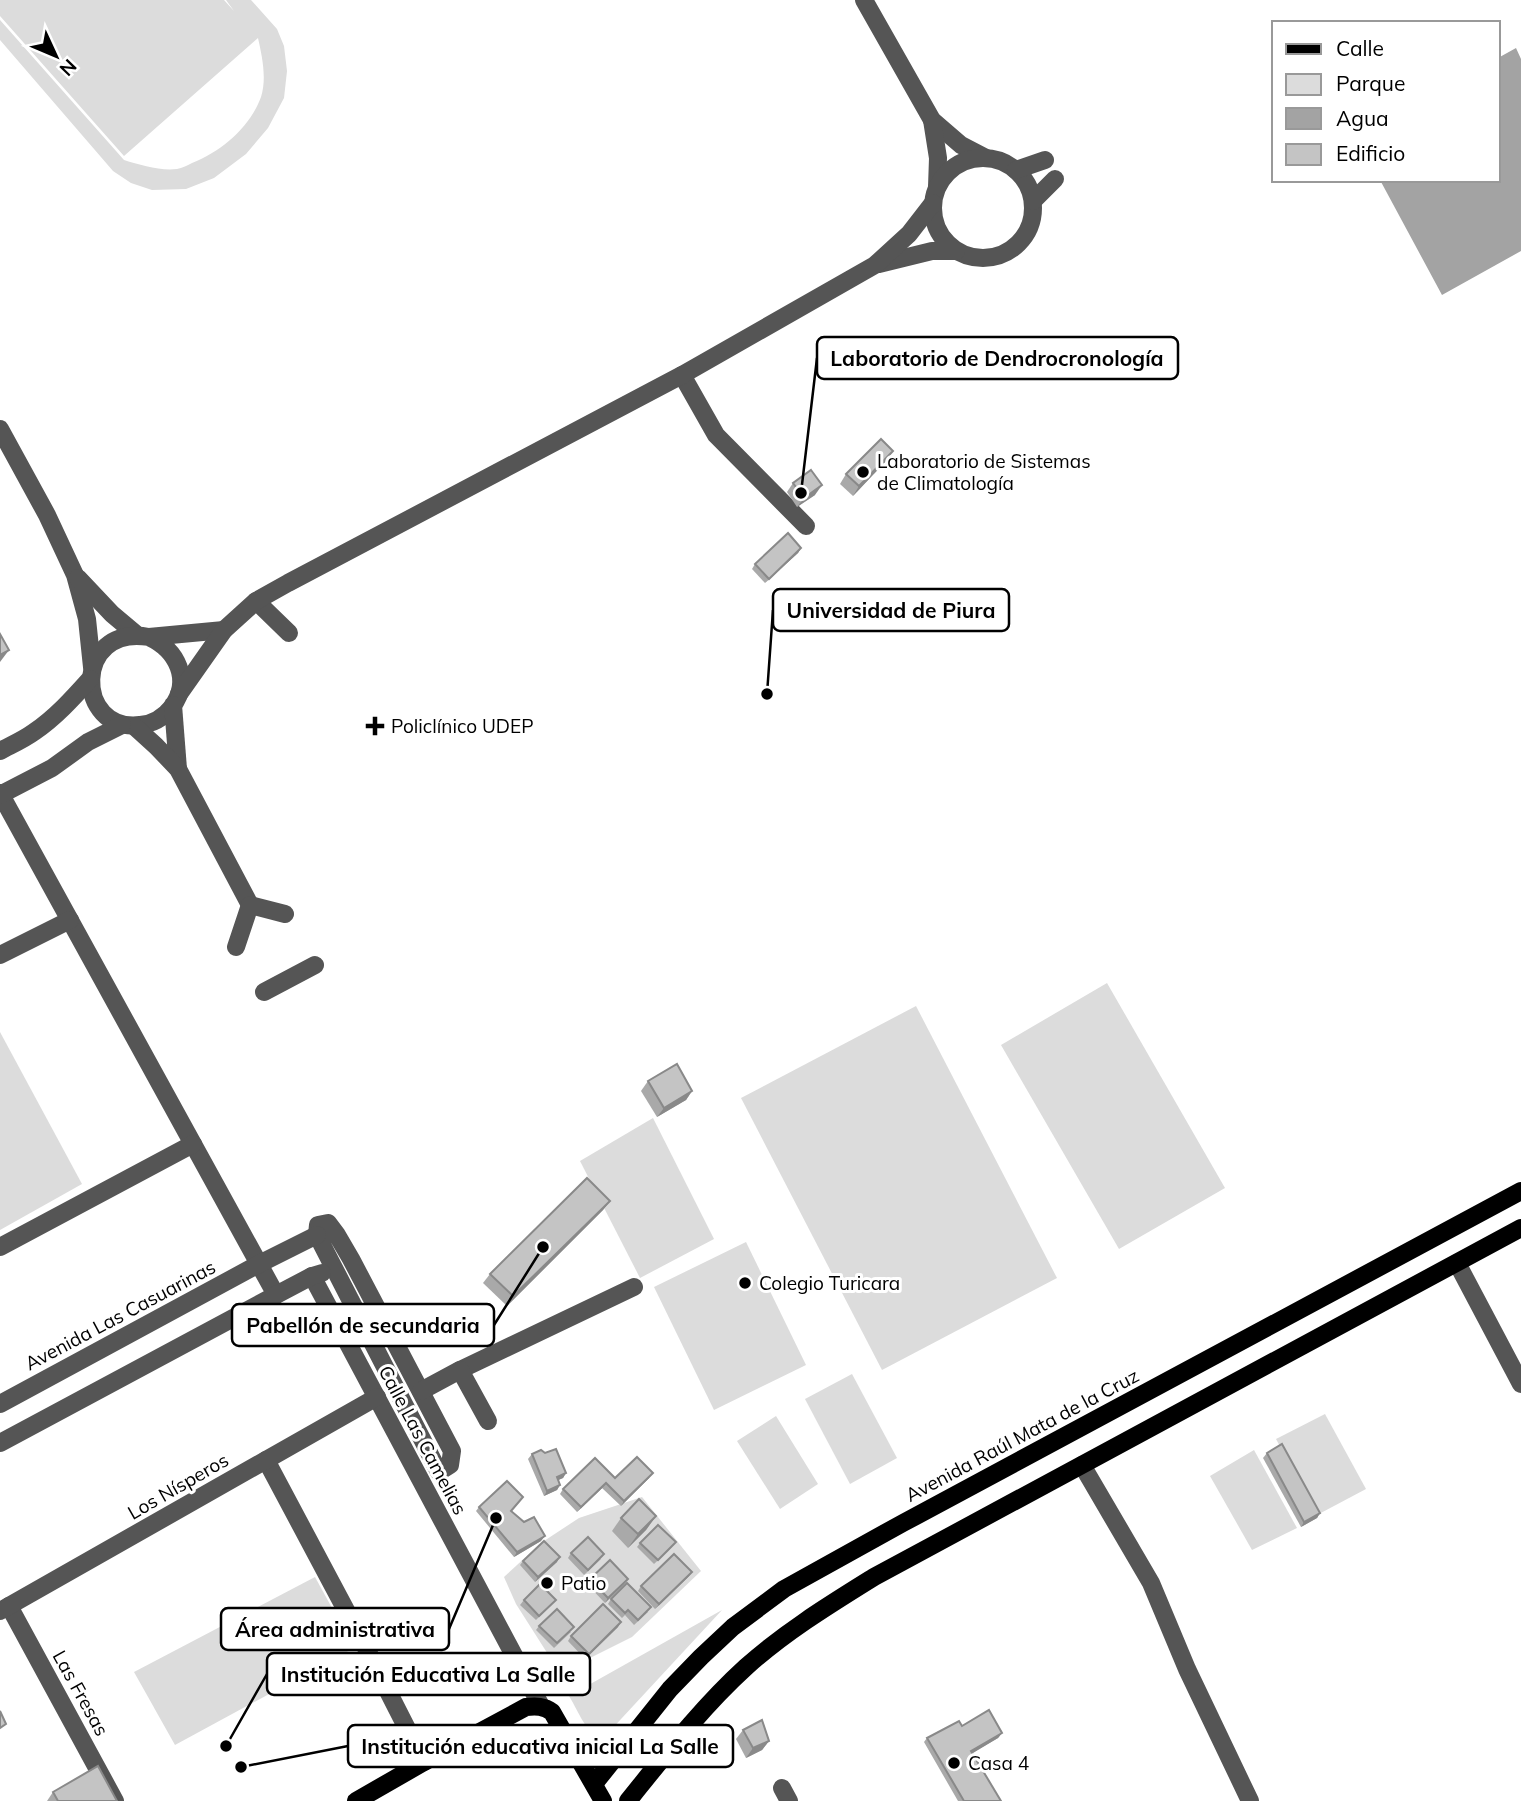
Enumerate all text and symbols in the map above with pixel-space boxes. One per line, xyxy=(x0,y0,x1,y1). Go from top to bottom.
north arrow xyxy=(21,21,91,91)
legend xyxy=(1272,21,1500,182)
text: Calle xyxy=(1336,35,1384,61)
text: N xyxy=(55,54,82,81)
text: Parque xyxy=(1336,70,1405,96)
text: Agua xyxy=(1336,105,1389,131)
text: Edificio xyxy=(1336,140,1405,166)
callout: Laboratorio de Dendrocronología xyxy=(817,337,1178,379)
text: Laboratorio de Dendrocronología xyxy=(830,345,1164,371)
place label: Laboratorio de Sistemas de Climatología xyxy=(877,449,1091,495)
marker: Laboratorio de Sistemas de Climatología xyxy=(855,464,871,480)
callout: Universidad de Piura xyxy=(773,589,1009,631)
text: Universidad de Piura xyxy=(787,597,995,623)
place label: Policlínico UDEP xyxy=(391,714,534,738)
marker: Policlínico UDEP xyxy=(365,716,385,736)
street label: Avenida Las Casuarinas xyxy=(21,1255,219,1375)
place label: Colegio Turicara xyxy=(759,1271,900,1295)
marker: Colegio Turicara xyxy=(737,1275,753,1291)
callout: Pabellón de secundaria xyxy=(232,1304,494,1346)
text: Pabellón de secundaria xyxy=(246,1312,480,1338)
street label: Calle Las Camelias xyxy=(374,1361,472,1519)
street label: Avenida Raúl Mata de la Cruz xyxy=(901,1363,1143,1507)
street label: Los Nísperos xyxy=(123,1448,233,1524)
place label: Patio xyxy=(561,1571,606,1595)
marker: Patio xyxy=(539,1575,555,1591)
callout: Área administrativa xyxy=(221,1608,449,1650)
text: Área administrativa xyxy=(235,1616,435,1642)
street label: Las Fresas xyxy=(48,1646,114,1740)
callout: Institución Educativa La Salle xyxy=(267,1653,590,1695)
text: Institución Educativa La Salle xyxy=(281,1661,575,1687)
callout: Institución educativa inicial La Salle xyxy=(348,1725,733,1767)
text: Institución educativa inicial La Salle xyxy=(361,1733,719,1759)
place label: Casa 4 xyxy=(968,1751,1029,1775)
marker: Casa 4 xyxy=(946,1755,962,1771)

